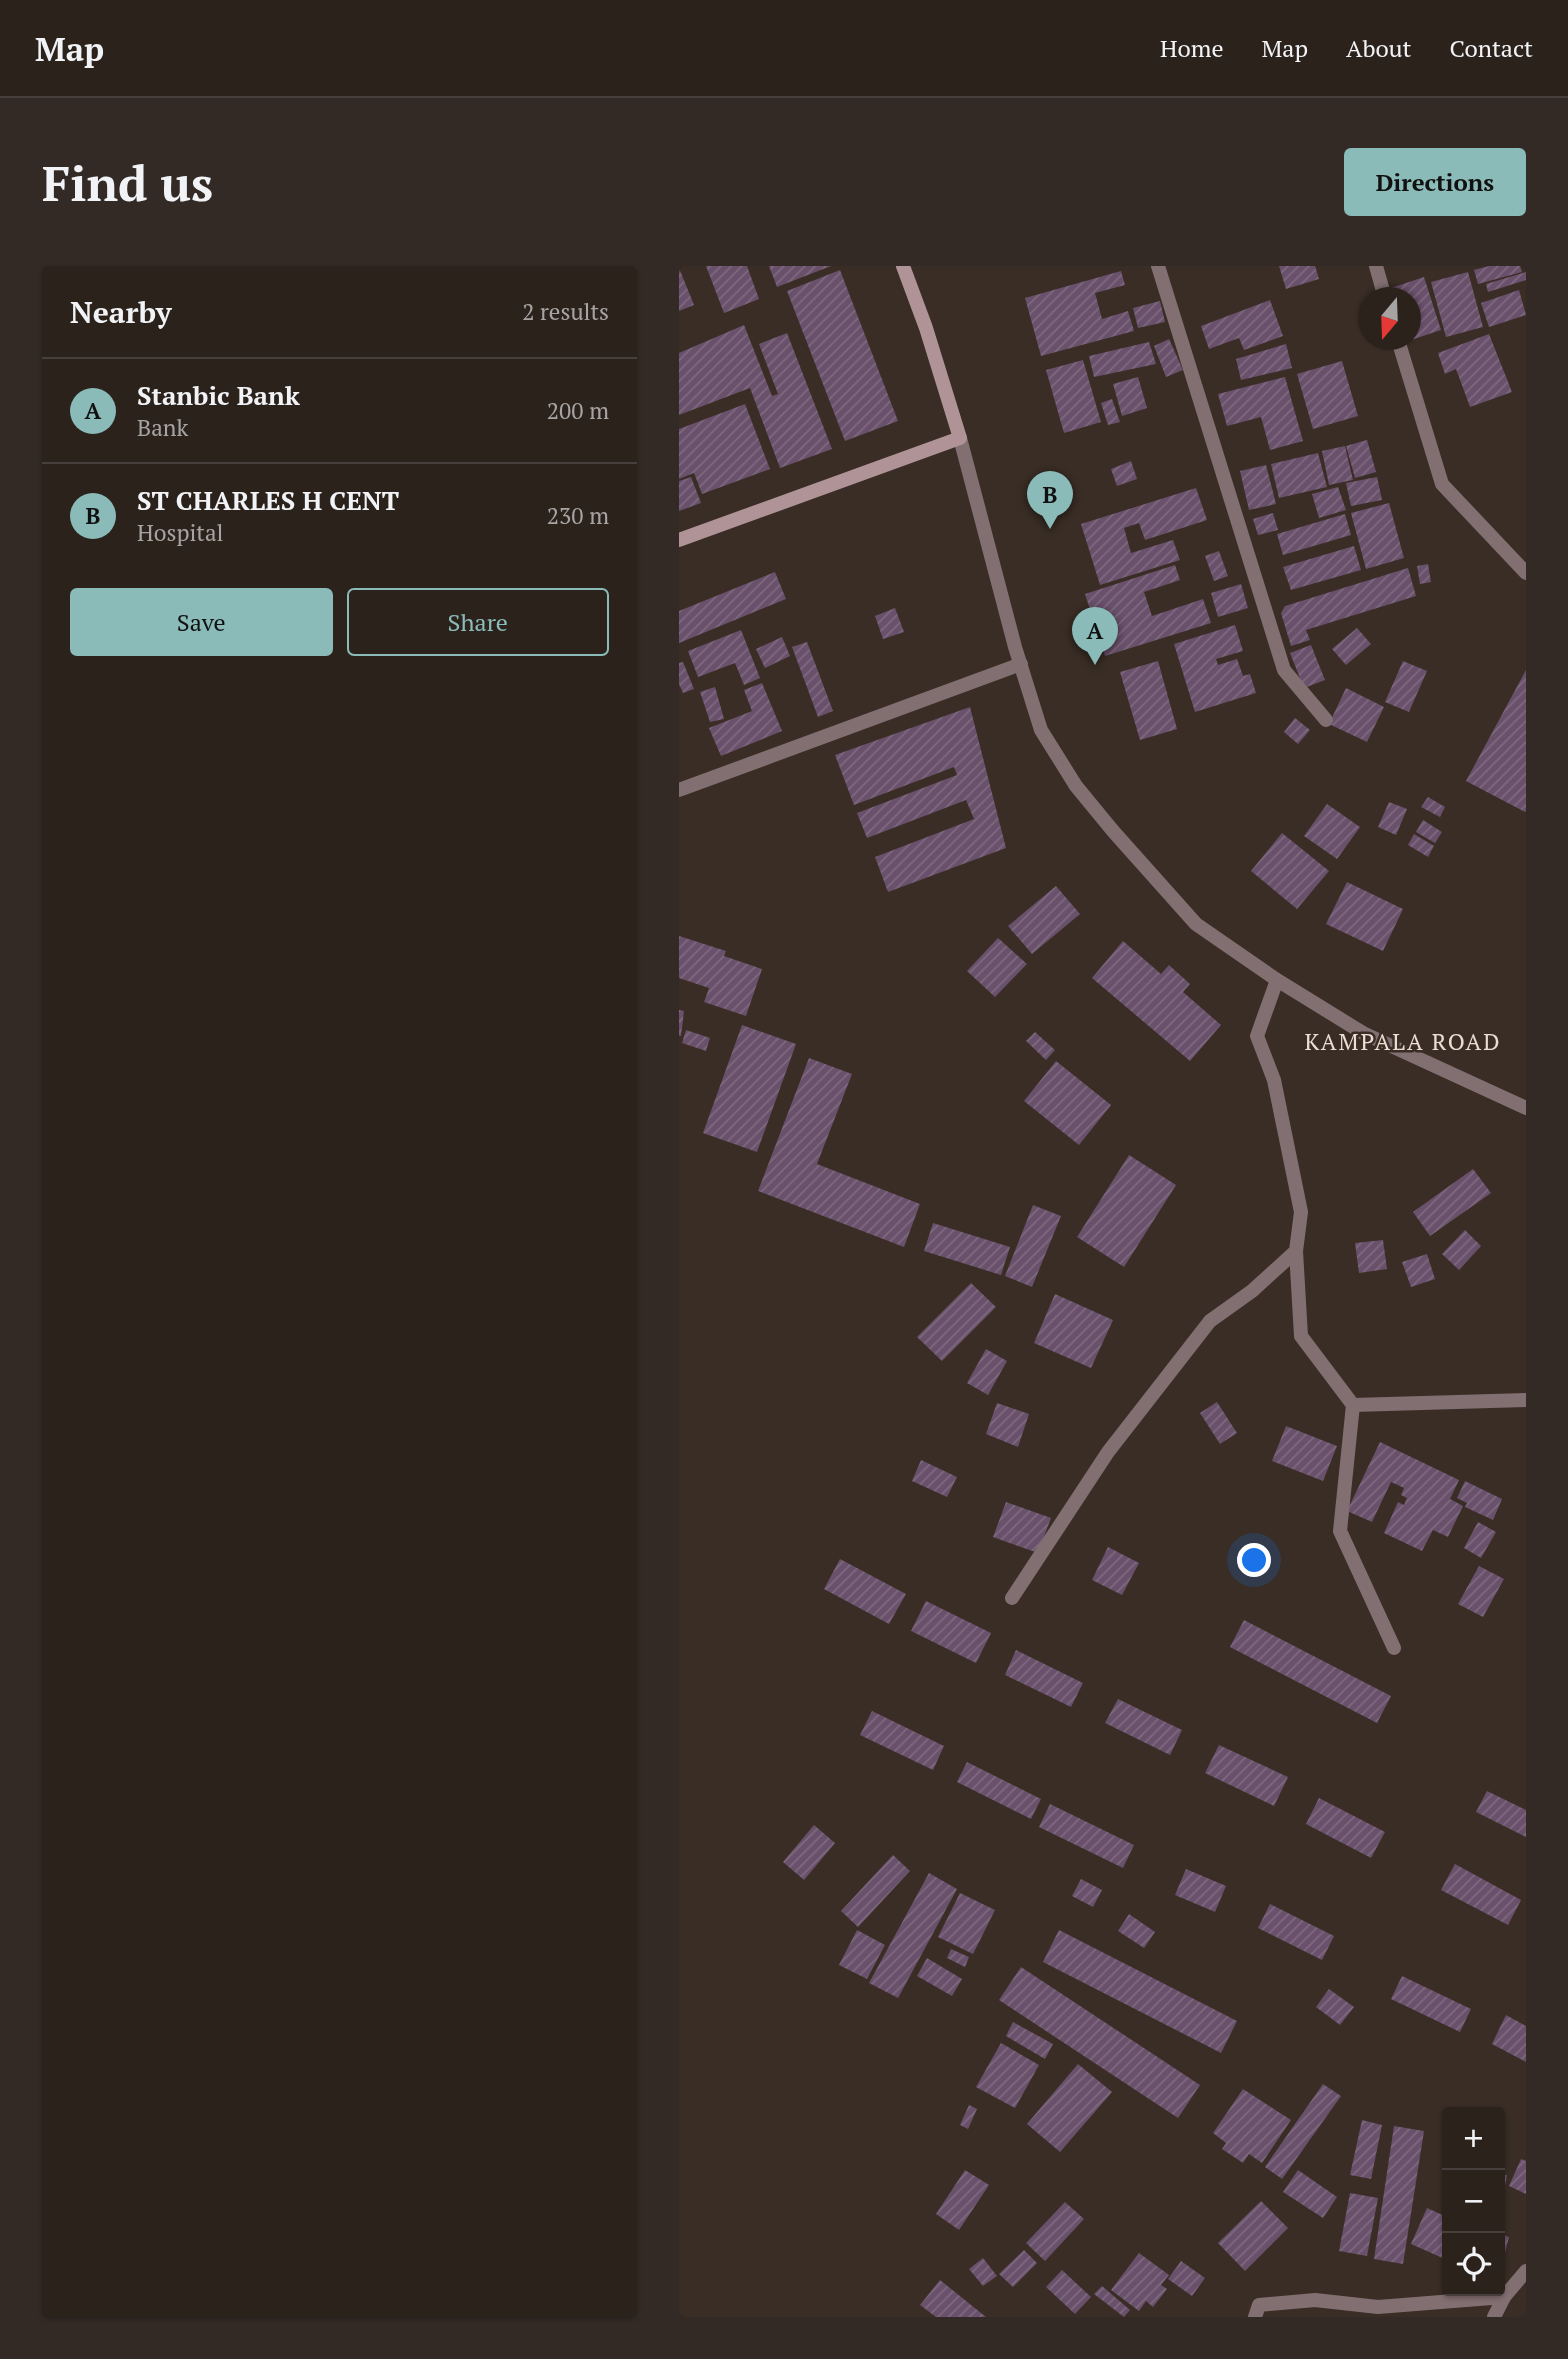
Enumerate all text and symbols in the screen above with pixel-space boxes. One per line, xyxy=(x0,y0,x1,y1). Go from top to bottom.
text: Map xyxy=(35,27,104,70)
text: Home xyxy=(1160,32,1224,64)
text: Map xyxy=(1262,32,1308,64)
text: About xyxy=(1346,32,1412,64)
text: Contact xyxy=(1450,32,1533,64)
button: Directions xyxy=(1344,148,1526,216)
text: Find us xyxy=(42,150,213,215)
north arrow xyxy=(1358,287,1421,350)
text: Nearby xyxy=(70,292,172,332)
text: 2 results xyxy=(522,296,609,327)
text: Stanbic Bank xyxy=(137,378,300,412)
text: A xyxy=(85,395,101,426)
text: 200 m xyxy=(547,395,609,426)
text: Bank xyxy=(137,412,188,443)
pin: B xyxy=(1027,471,1073,529)
text: ST CHARLES H CENT xyxy=(137,483,399,517)
text: B xyxy=(86,500,100,531)
text: 230 m xyxy=(547,500,609,531)
text: Hospital xyxy=(137,517,223,548)
button: Save xyxy=(70,588,333,656)
button: Share xyxy=(347,588,609,656)
pin: A xyxy=(1072,607,1118,665)
district label: KAMPALA ROAD xyxy=(1305,1026,1501,1057)
your location xyxy=(1237,1543,1271,1577)
map controls xyxy=(1442,2107,1505,2296)
button: + xyxy=(1442,2107,1505,2170)
button: − xyxy=(1442,2170,1505,2233)
button: locate xyxy=(1442,2233,1505,2296)

